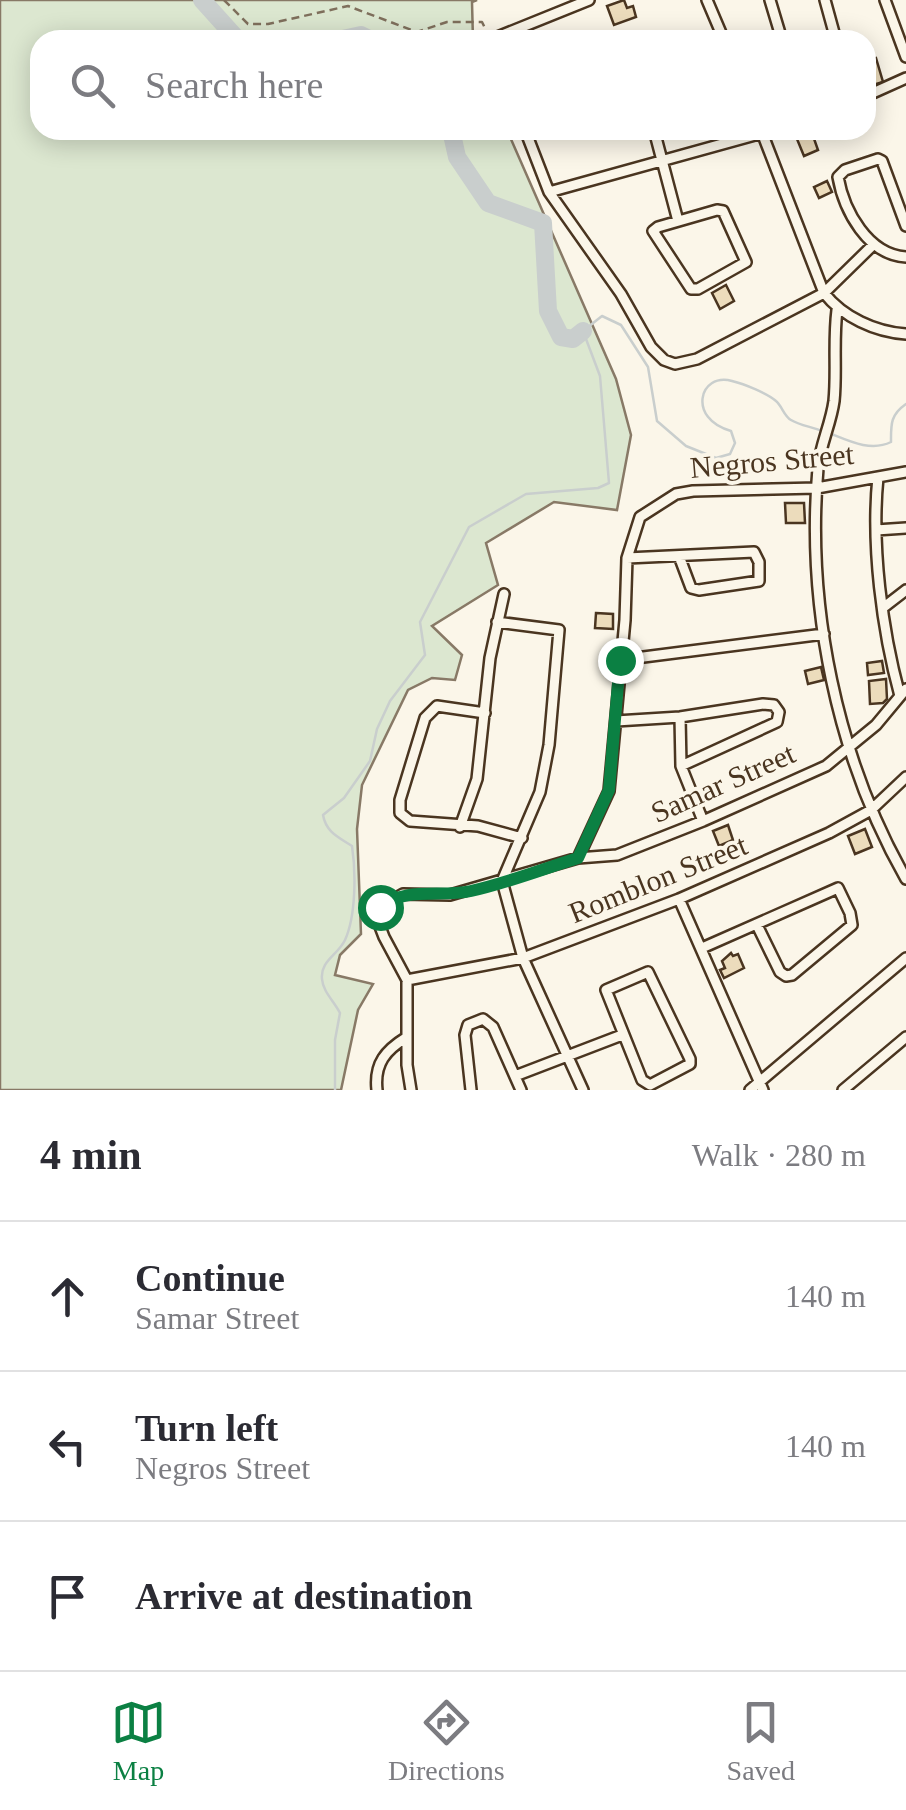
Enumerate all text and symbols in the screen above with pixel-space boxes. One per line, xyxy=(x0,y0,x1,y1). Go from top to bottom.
search box xyxy=(30,30,876,140)
icon: search xyxy=(65,58,120,113)
text: Search here xyxy=(145,64,323,106)
street label: Negros Street xyxy=(689,437,856,484)
route end xyxy=(598,638,644,684)
street label: Samar Street xyxy=(646,736,801,829)
street label: Romblon Street xyxy=(564,828,752,929)
route start xyxy=(358,885,404,931)
text: 4 min xyxy=(40,1132,142,1178)
text: Walk · 280 m xyxy=(692,1137,866,1173)
text: Continue xyxy=(135,1257,285,1299)
icon: ahead xyxy=(40,1269,95,1324)
text: 140 m xyxy=(785,1278,866,1314)
text: Samar Street xyxy=(135,1300,299,1336)
text: Turn left xyxy=(135,1407,278,1449)
icon: left xyxy=(40,1419,95,1474)
text: 140 m xyxy=(785,1428,866,1464)
text: Negros Street xyxy=(135,1450,310,1486)
icon: arrive xyxy=(40,1569,95,1624)
text: Arrive at destination xyxy=(135,1575,473,1617)
tab: Map xyxy=(111,1695,166,1787)
tab: Directions xyxy=(388,1695,505,1787)
tab: Saved xyxy=(727,1695,795,1787)

